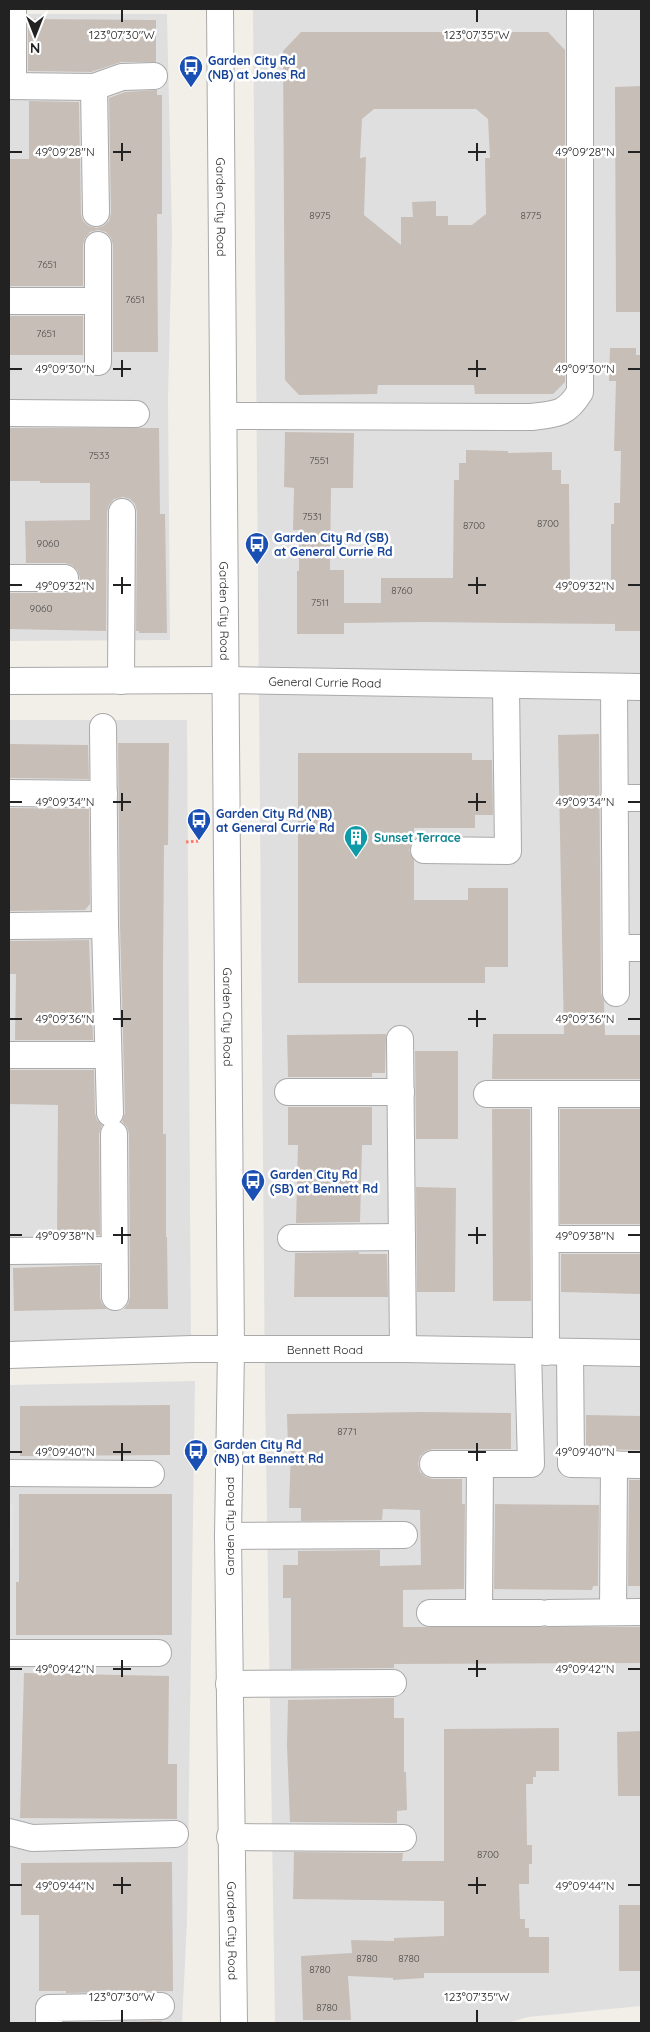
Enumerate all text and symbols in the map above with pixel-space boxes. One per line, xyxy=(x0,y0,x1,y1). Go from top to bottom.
north arrow xyxy=(10,10,60,60)
text: 123°07'30"W xyxy=(89,27,155,42)
text: 123°07'35"W xyxy=(444,27,510,42)
text: N xyxy=(30,39,40,57)
place label: Garden City Rd (NB) at Jones Rd xyxy=(208,53,306,82)
bus stop icon: Garden City Rd (NB) at Jones Rd xyxy=(178,54,204,88)
text: 49°09'28"N xyxy=(35,144,95,159)
text: 49°09'28"N xyxy=(555,144,615,159)
street label: Garden City Road xyxy=(214,158,230,256)
house number: 8975 xyxy=(309,209,331,222)
house number: 8775 xyxy=(521,209,541,222)
house number: 7651 xyxy=(37,258,57,271)
house number: 7651 xyxy=(125,293,145,306)
house number: 7651 xyxy=(36,327,56,340)
text: 49°09'30"N xyxy=(35,361,95,376)
text: 49°09'30"N xyxy=(555,361,615,376)
house number: 7533 xyxy=(88,449,110,462)
house number: 7551 xyxy=(309,454,329,467)
house number: 7531 xyxy=(302,510,322,523)
house number: 8700 xyxy=(537,517,559,530)
house number: 8700 xyxy=(463,519,485,532)
place label: Garden City Rd (SB) at General Currie Rd xyxy=(274,530,393,559)
bus stop icon: Garden City Rd (SB) at General Currie Rd xyxy=(244,531,270,565)
house number: 9060 xyxy=(37,537,59,550)
street label: Garden City Road xyxy=(217,561,233,660)
text: 49°09'32"N xyxy=(35,578,95,593)
text: 49°09'32"N xyxy=(555,578,615,593)
house number: 8760 xyxy=(391,584,413,597)
house number: 7511 xyxy=(311,596,329,609)
house number: 9060 xyxy=(30,602,52,615)
street label: General Currie Road xyxy=(268,673,382,690)
text: 49°09'34"N xyxy=(36,794,94,809)
text: 49°09'34"N xyxy=(556,794,614,809)
place label: Garden City Rd (NB) at General Currie Rd xyxy=(216,806,335,835)
bus stop icon: Garden City Rd (NB) at General Currie Rd xyxy=(186,807,212,841)
building icon: Sunset Terrace xyxy=(343,824,369,858)
place label: Sunset Terrace xyxy=(374,830,461,845)
street label: Garden City Road xyxy=(220,967,236,1066)
text: 49°09'36"N xyxy=(36,1011,95,1026)
text: 49°09'36"N xyxy=(556,1011,615,1026)
place label: Garden City Rd (SB) at Bennett Rd xyxy=(270,1167,378,1196)
bus stop icon: Garden City Rd (SB) at Bennett Rd xyxy=(240,1168,266,1202)
text: 49°09'38"N xyxy=(35,1228,95,1243)
text: 49°09'38"N xyxy=(555,1228,615,1243)
street label: Bennett Road xyxy=(287,1342,363,1357)
house number: 8771 xyxy=(337,1425,357,1438)
place label: Garden City Rd (NB) at Bennett Rd xyxy=(214,1437,324,1466)
bus stop icon: Garden City Rd (NB) at Bennett Rd xyxy=(183,1438,209,1472)
text: 49°09'40"N xyxy=(35,1444,95,1459)
text: 49°09'40"N xyxy=(555,1444,615,1459)
street label: Garden City Road xyxy=(222,1477,237,1575)
text: 49°09'42"N xyxy=(35,1661,95,1676)
text: 49°09'42"N xyxy=(555,1661,615,1676)
house number: 8700 xyxy=(477,1848,499,1861)
text: 49°09'44"N xyxy=(36,1878,94,1893)
text: 49°09'44"N xyxy=(556,1878,614,1893)
street label: Garden City Road xyxy=(225,1881,241,1980)
house number: 8780 xyxy=(356,1952,378,1965)
house number: 8780 xyxy=(398,1952,420,1965)
house number: 8780 xyxy=(309,1963,331,1976)
text: 123°07'30"W xyxy=(89,1989,155,2004)
text: 123°07'35"W xyxy=(444,1989,510,2004)
house number: 8780 xyxy=(316,2001,338,2014)

